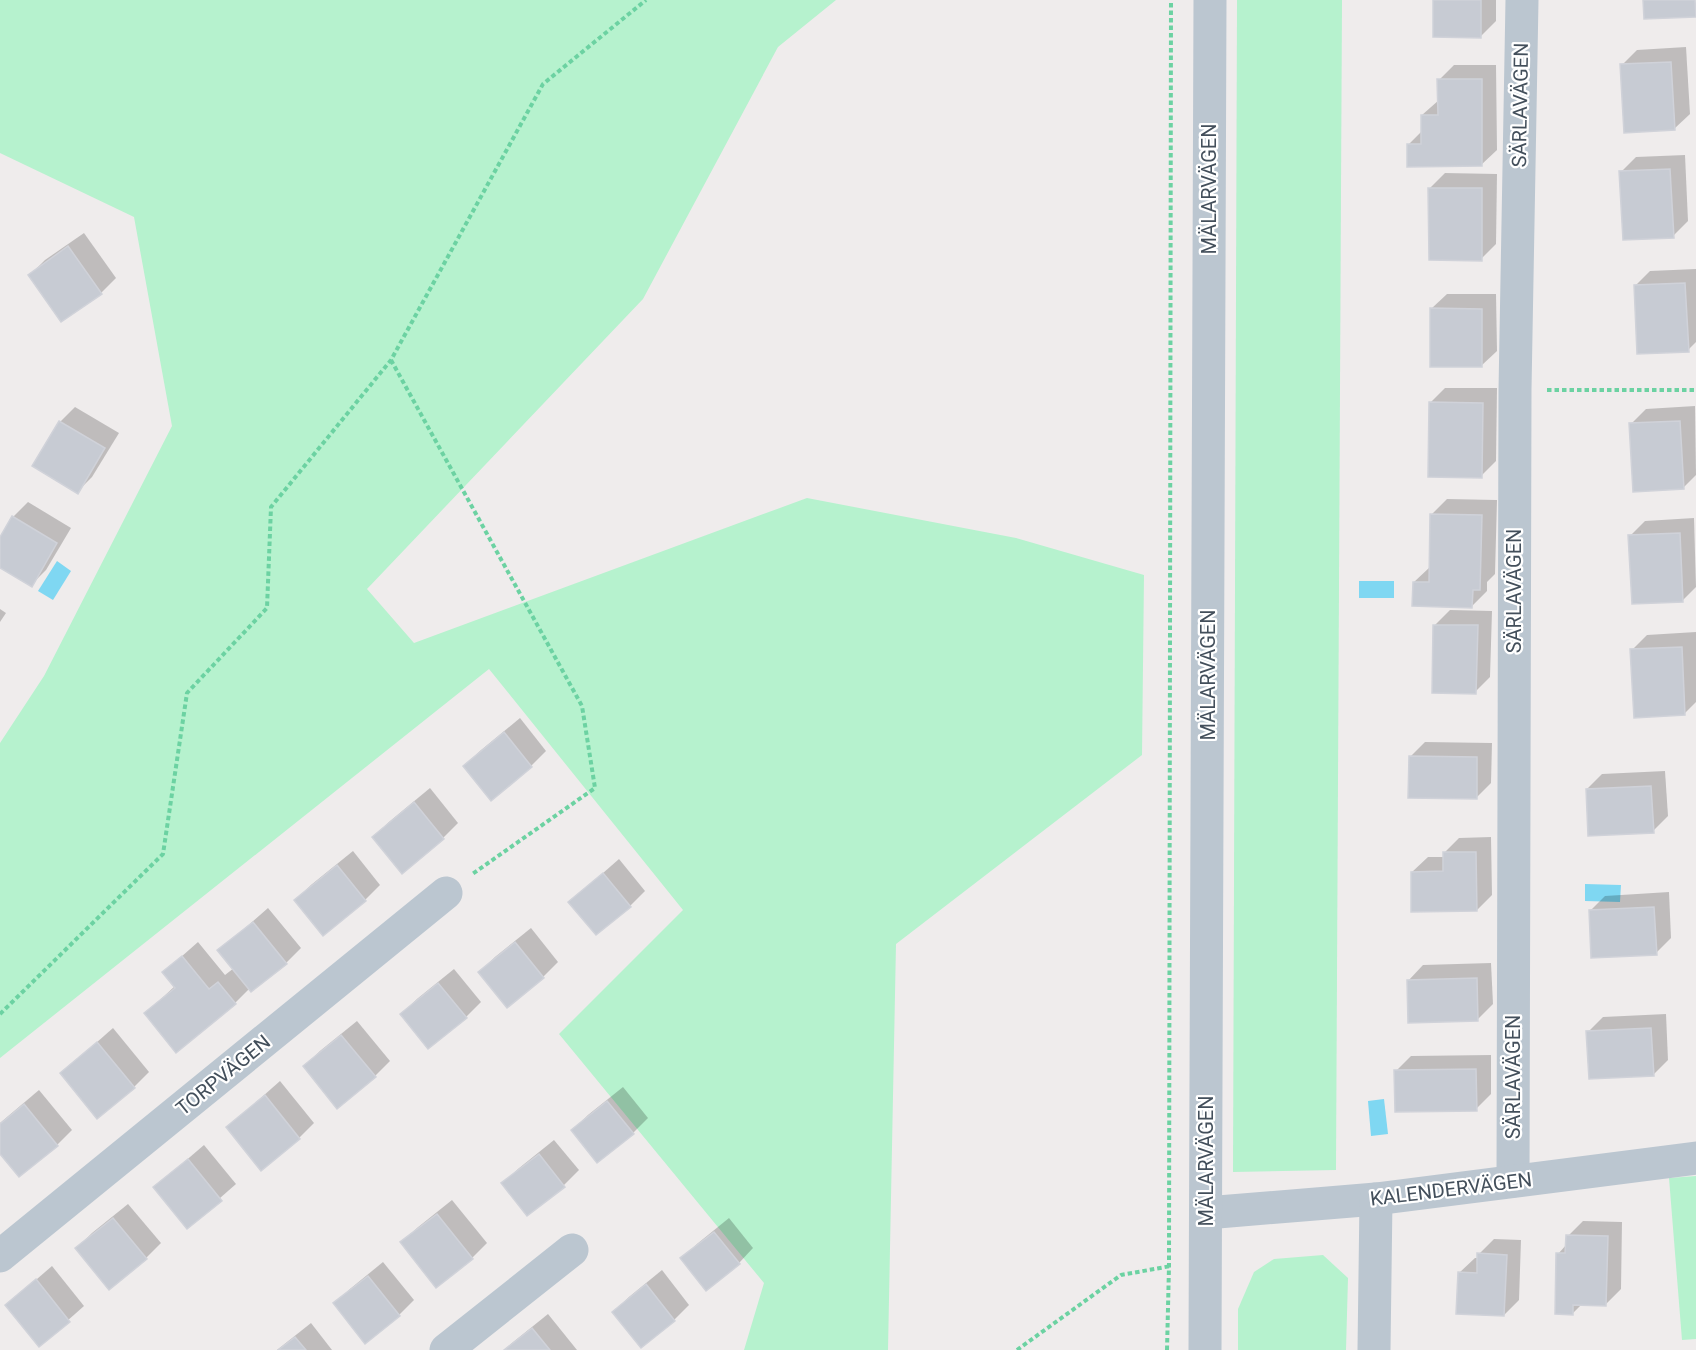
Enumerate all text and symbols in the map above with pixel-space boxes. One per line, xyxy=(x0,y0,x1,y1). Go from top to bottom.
street label: SÄRLAVÄGEN xyxy=(1507,42,1533,168)
street label: MÄLARVÄGEN xyxy=(1197,123,1221,255)
street label: SÄRLAVÄGEN xyxy=(1502,529,1526,653)
street label: MÄLARVÄGEN xyxy=(1196,609,1220,741)
street label: SÄRLAVÄGEN xyxy=(1501,1015,1525,1139)
street label: TORPVÄGEN xyxy=(171,1030,275,1120)
street label: MÄLARVÄGEN xyxy=(1194,1095,1218,1227)
street label: KALENDERVÄGEN xyxy=(1369,1167,1533,1211)

